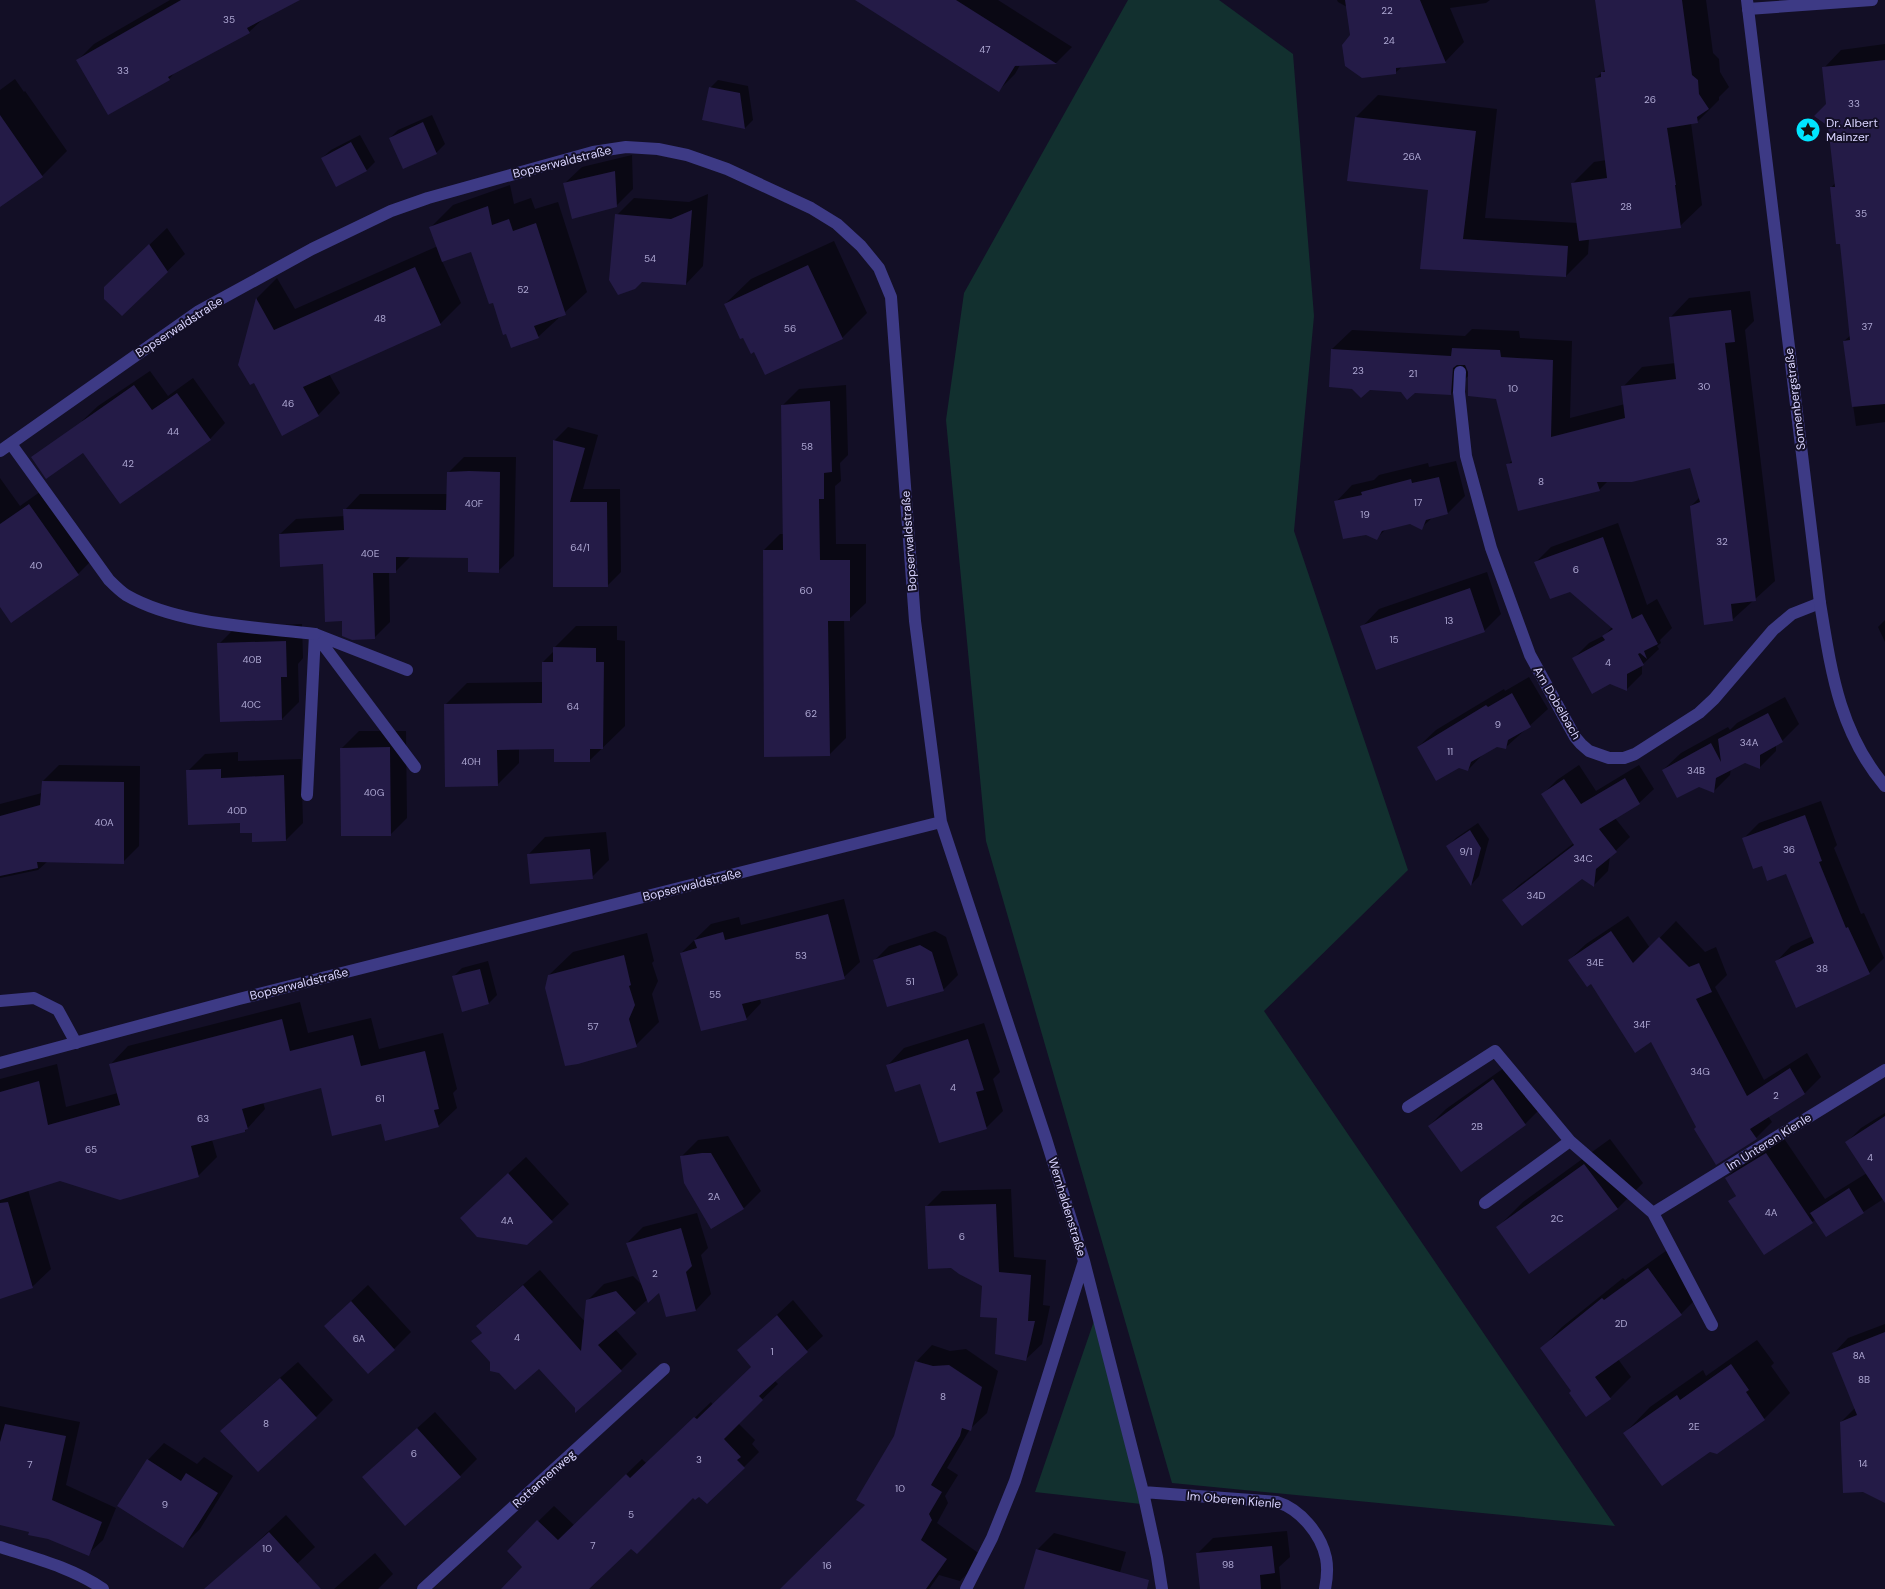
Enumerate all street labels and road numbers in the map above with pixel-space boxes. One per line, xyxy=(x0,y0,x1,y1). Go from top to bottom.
street label: Bopserwaldstraße xyxy=(511,142,613,182)
street label: Bopserwaldstraße xyxy=(132,293,226,361)
street label: Sonnenbergstraße xyxy=(1781,347,1809,451)
street label: Bopserwaldstraße xyxy=(897,490,920,592)
street label: Am Dobelbach xyxy=(1530,663,1584,743)
street label: Bopserwaldstraße xyxy=(641,865,743,905)
street label: Bopserwaldstraße xyxy=(248,964,350,1004)
street label: Im Unteren Kienle xyxy=(1724,1109,1815,1174)
street label: Wernhaldenstraße xyxy=(1044,1156,1090,1259)
street label: Rottannenweg xyxy=(509,1446,579,1512)
street label: Im Oberen Kienle xyxy=(1186,1488,1282,1512)

